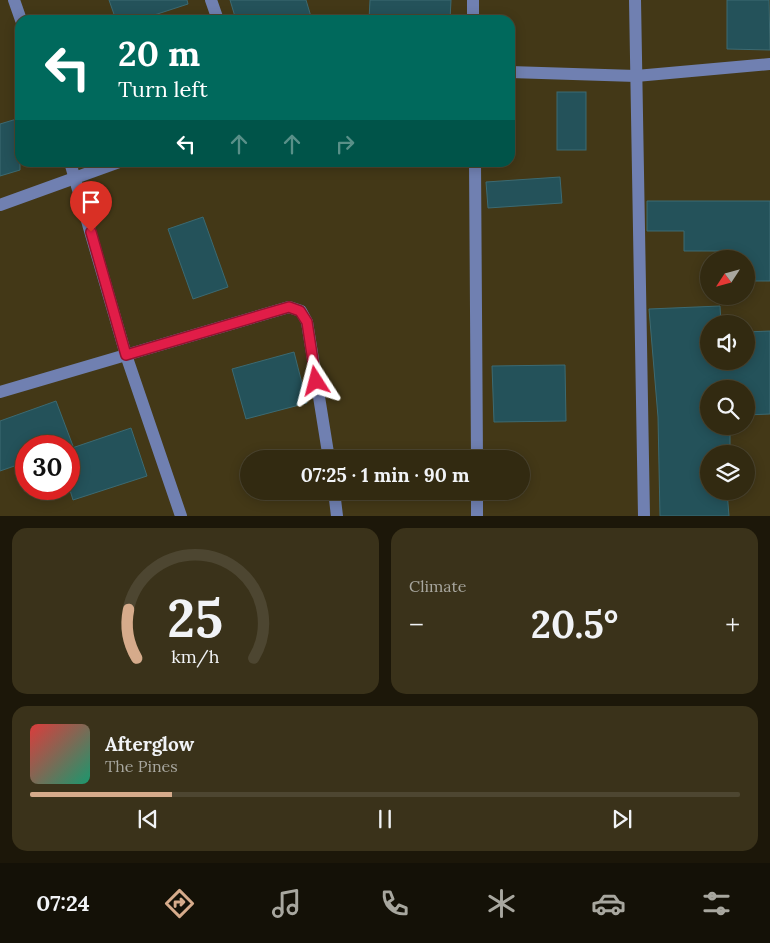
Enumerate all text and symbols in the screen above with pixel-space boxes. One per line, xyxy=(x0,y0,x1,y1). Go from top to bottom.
text: 20 m xyxy=(118,31,200,76)
icon: left xyxy=(35,35,100,100)
text: Turn left xyxy=(118,75,208,103)
icon: left xyxy=(172,130,200,158)
icon: ahead xyxy=(225,130,253,158)
icon: ahead xyxy=(278,130,306,158)
icon: right xyxy=(331,130,359,158)
pin xyxy=(70,181,112,232)
icon: arrive xyxy=(77,188,105,216)
north arrow xyxy=(700,250,755,305)
map controls xyxy=(700,250,755,500)
button: sound xyxy=(700,315,755,370)
position arrow xyxy=(289,354,341,406)
button: search xyxy=(700,380,755,435)
speed limit sign: 30 xyxy=(15,435,80,500)
button: layers xyxy=(700,445,755,500)
text: 07:25 · 1 min · 90 m xyxy=(301,463,469,487)
text: Climate xyxy=(409,576,466,596)
text: 25 xyxy=(168,585,223,651)
text: 20.5° xyxy=(531,600,618,648)
text: − xyxy=(409,607,424,643)
text: + xyxy=(725,607,740,643)
text: km/h xyxy=(171,645,220,668)
text: Afterglow xyxy=(105,732,194,756)
text: The Pines xyxy=(105,756,178,776)
icon: previous xyxy=(134,805,162,833)
icon: pause xyxy=(371,805,399,833)
icon: next xyxy=(608,805,636,833)
icon: directions xyxy=(162,886,197,921)
icon: music xyxy=(269,886,304,921)
icon: phone xyxy=(377,886,412,921)
icon: climate xyxy=(484,886,519,921)
icon: car xyxy=(591,886,626,921)
icon: filters xyxy=(699,886,734,921)
text: 07:24 xyxy=(36,889,90,917)

